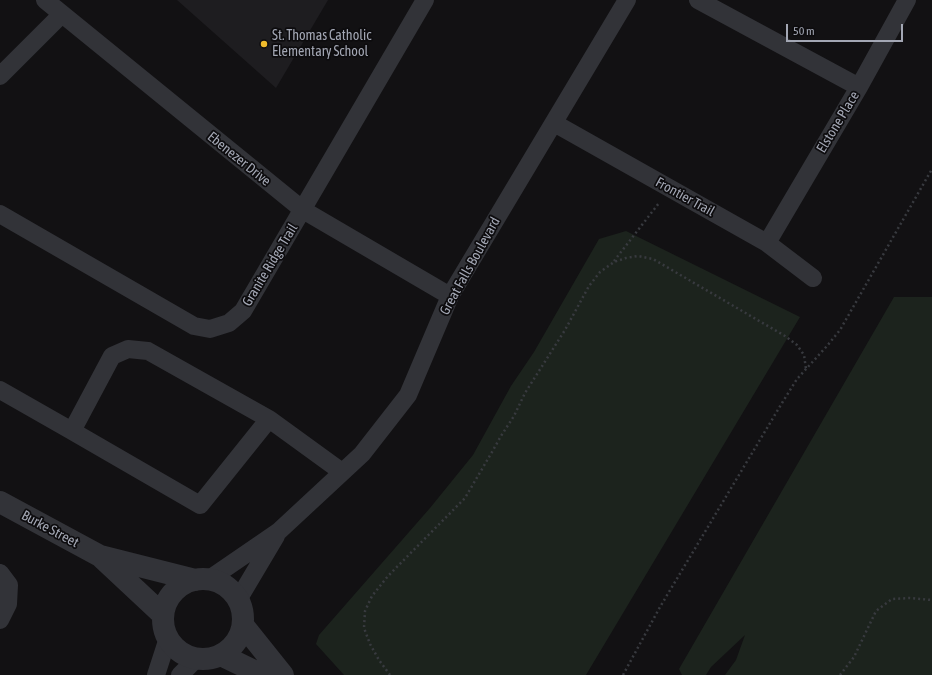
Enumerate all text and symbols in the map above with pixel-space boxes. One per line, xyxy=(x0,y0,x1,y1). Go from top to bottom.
scale bar xyxy=(788,16,905,42)
text: 50 m xyxy=(793,24,815,38)
place label: St. Thomas Catholic Elementary School xyxy=(272,28,371,60)
marker: St. Thomas Catholic Elementary School xyxy=(259,39,269,49)
street label: Elstone Place xyxy=(813,88,863,156)
street label: Ebenezer Drive xyxy=(204,128,274,190)
street label: Frontier Trail xyxy=(652,174,718,220)
street label: Great Falls Boulevard xyxy=(436,214,504,318)
street label: Granite Ridge Trail xyxy=(239,221,301,309)
street label: Burke Street xyxy=(19,507,81,551)

